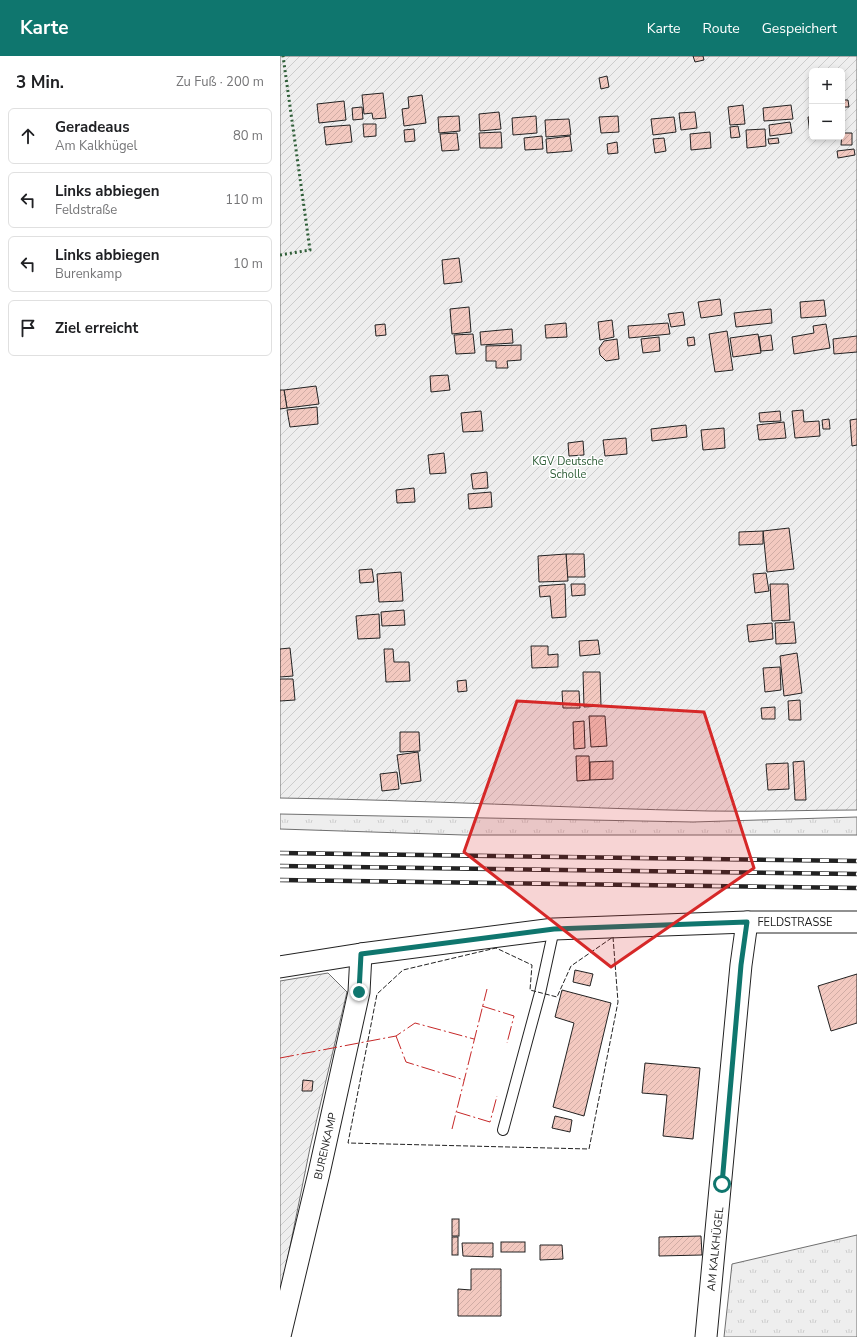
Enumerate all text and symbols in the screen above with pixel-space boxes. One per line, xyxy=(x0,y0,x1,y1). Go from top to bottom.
text: Karte xyxy=(20,15,69,41)
text: Karte xyxy=(647,19,681,38)
text: Route xyxy=(703,19,740,38)
text: Gespeichert xyxy=(762,19,837,38)
map controls xyxy=(809,68,845,140)
button: + xyxy=(809,68,845,104)
text: 3 Min. xyxy=(16,71,64,94)
text: Zu Fuß · 200 m xyxy=(176,73,264,91)
button: − xyxy=(809,104,845,140)
text: Geradeaus xyxy=(55,117,130,137)
icon: ahead xyxy=(17,125,39,147)
text: 80 m xyxy=(233,127,263,145)
text: Am Kalkhügel xyxy=(55,137,137,155)
text: Links abbiegen xyxy=(55,181,159,201)
icon: left xyxy=(17,189,39,211)
text: 110 m xyxy=(225,191,263,209)
text: Feldstraße xyxy=(55,201,117,219)
text: Links abbiegen xyxy=(55,245,159,265)
icon: left xyxy=(17,253,39,275)
text: 10 m xyxy=(233,255,263,273)
text: Burenkamp xyxy=(55,265,122,283)
icon: arrive xyxy=(17,317,39,339)
text: Ziel erreicht xyxy=(55,318,138,338)
park label: KGV Deutsche Scholle xyxy=(532,454,604,482)
street label: FELDSTRASSE xyxy=(758,915,832,930)
route end xyxy=(350,983,368,1001)
street label: BURENKAMP xyxy=(310,1111,340,1181)
route start xyxy=(713,1175,731,1193)
street label: AM KALKHÜGEL xyxy=(704,1206,727,1292)

